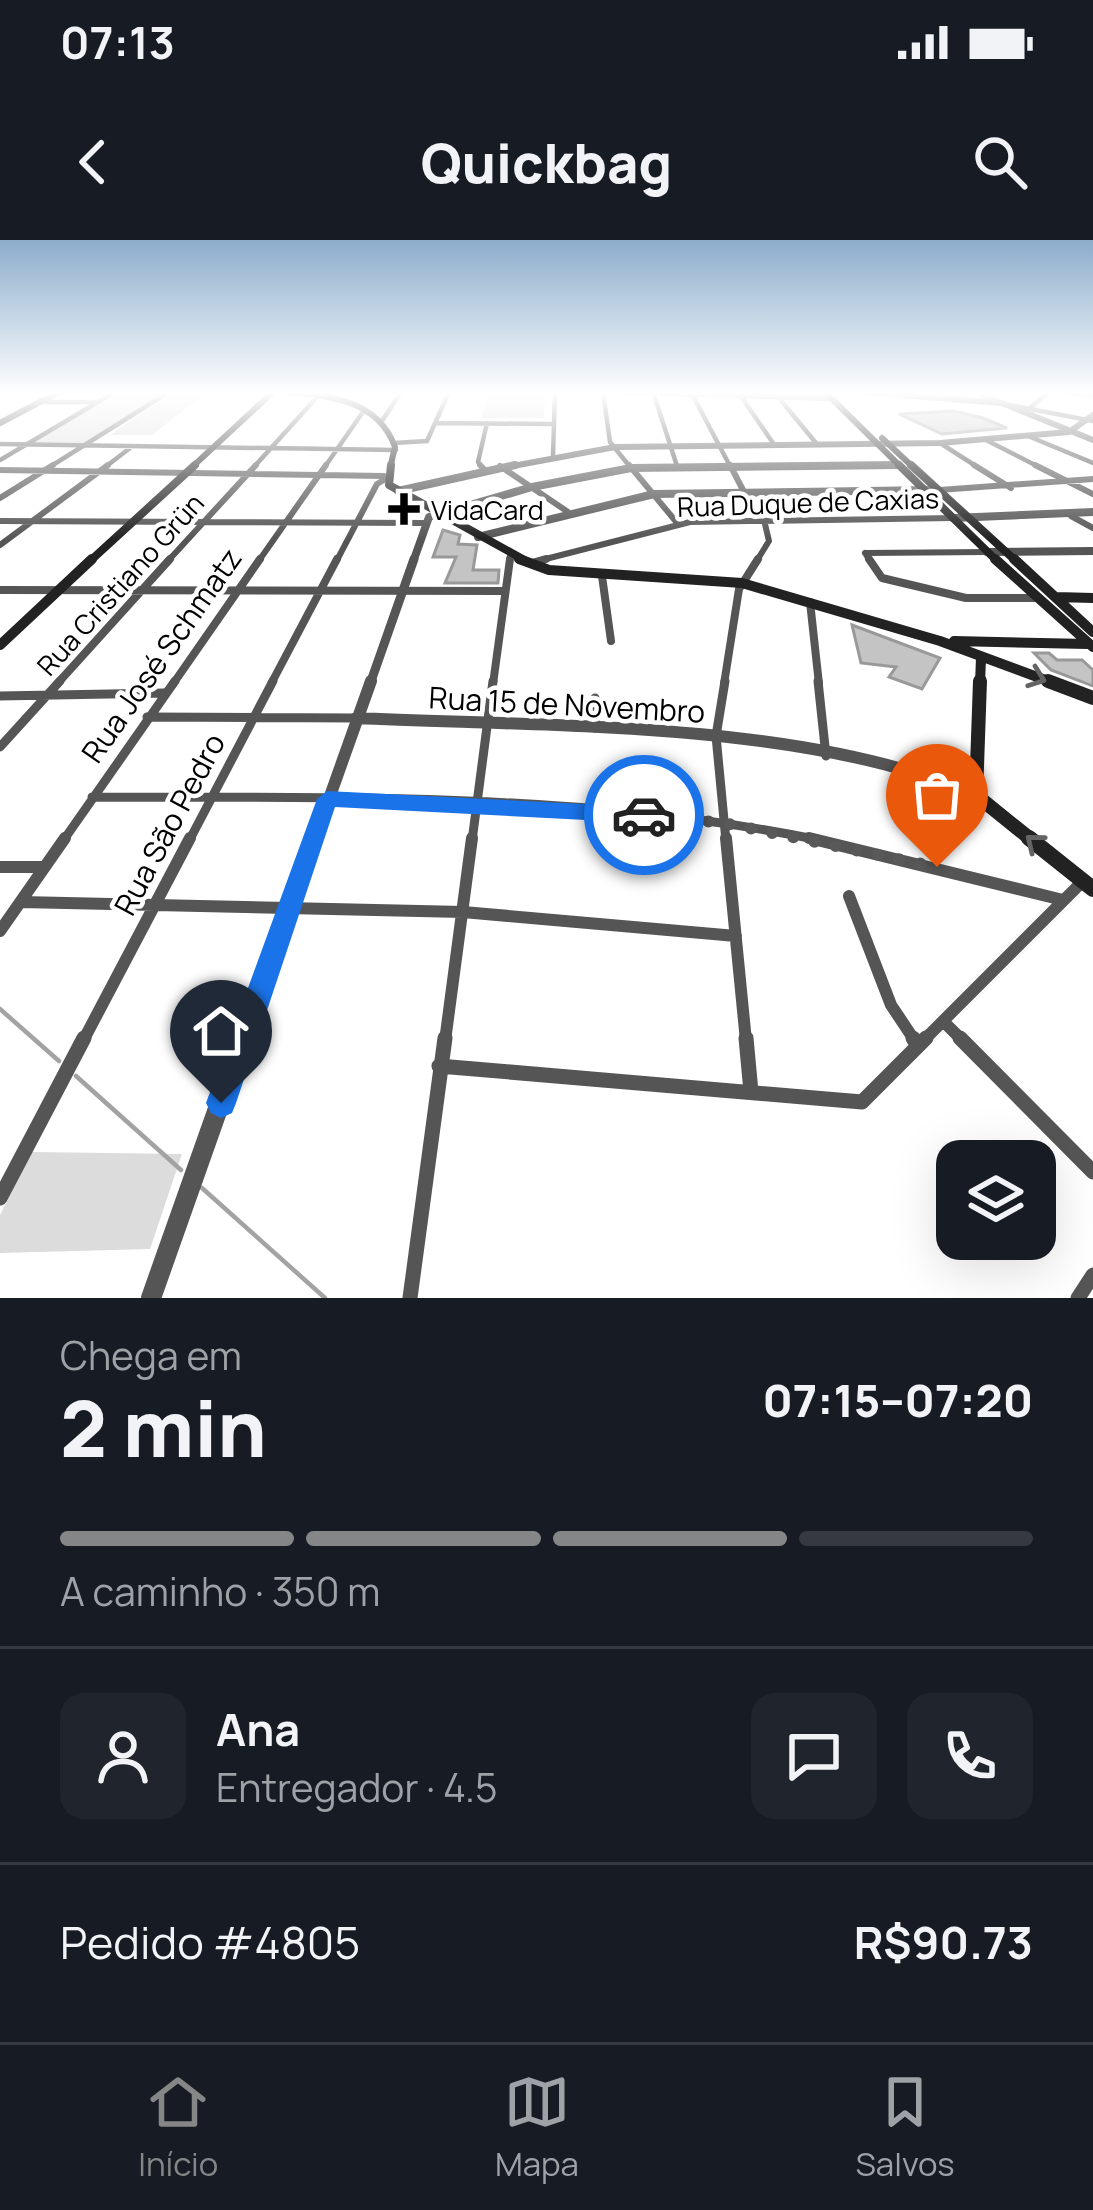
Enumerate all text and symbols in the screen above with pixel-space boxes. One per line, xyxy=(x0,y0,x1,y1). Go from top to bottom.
text: 07:13 xyxy=(60,11,175,73)
text: Quickbag xyxy=(421,125,672,199)
icon: back xyxy=(60,129,126,195)
icon: search xyxy=(967,129,1033,195)
street label: Rua Duque de Caxias xyxy=(676,479,940,525)
street label: Rua Cristiano Grün xyxy=(28,485,212,683)
place label: VidaCard xyxy=(431,491,544,528)
marker: VidaCard xyxy=(388,493,420,525)
street label: Rua José Schmatz xyxy=(72,540,250,770)
one-way arrow xyxy=(1025,664,1046,688)
street label: Rua 15 de Novembro xyxy=(428,676,706,732)
street label: Rua São Pedro xyxy=(104,726,234,922)
pin xyxy=(886,744,988,867)
courier xyxy=(584,755,704,875)
icon: bag xyxy=(904,762,970,828)
icon: car xyxy=(611,782,677,848)
one-way arrow xyxy=(1026,835,1048,856)
pin xyxy=(170,980,272,1103)
icon: home xyxy=(188,998,254,1064)
map controls xyxy=(936,1140,1056,1260)
button: layers xyxy=(936,1140,1056,1260)
text: Chega em xyxy=(60,1328,242,1382)
text: 07:15–07:20 xyxy=(763,1369,1033,1431)
text: 2 min xyxy=(60,1374,267,1480)
text: A caminho · 350 m xyxy=(60,1564,380,1618)
button: person xyxy=(60,1693,186,1819)
button: chat xyxy=(751,1693,877,1819)
button: phone xyxy=(907,1693,1033,1819)
text: Ana xyxy=(216,1698,300,1760)
text: Entregador · 4.5 xyxy=(216,1760,498,1814)
text: Pedido #4805 xyxy=(60,1911,360,1973)
text: R$90.73 xyxy=(854,1911,1033,1973)
tab: Início xyxy=(138,2069,218,2186)
tab: Mapa xyxy=(495,2069,579,2186)
tab: Salvos xyxy=(856,2069,955,2186)

